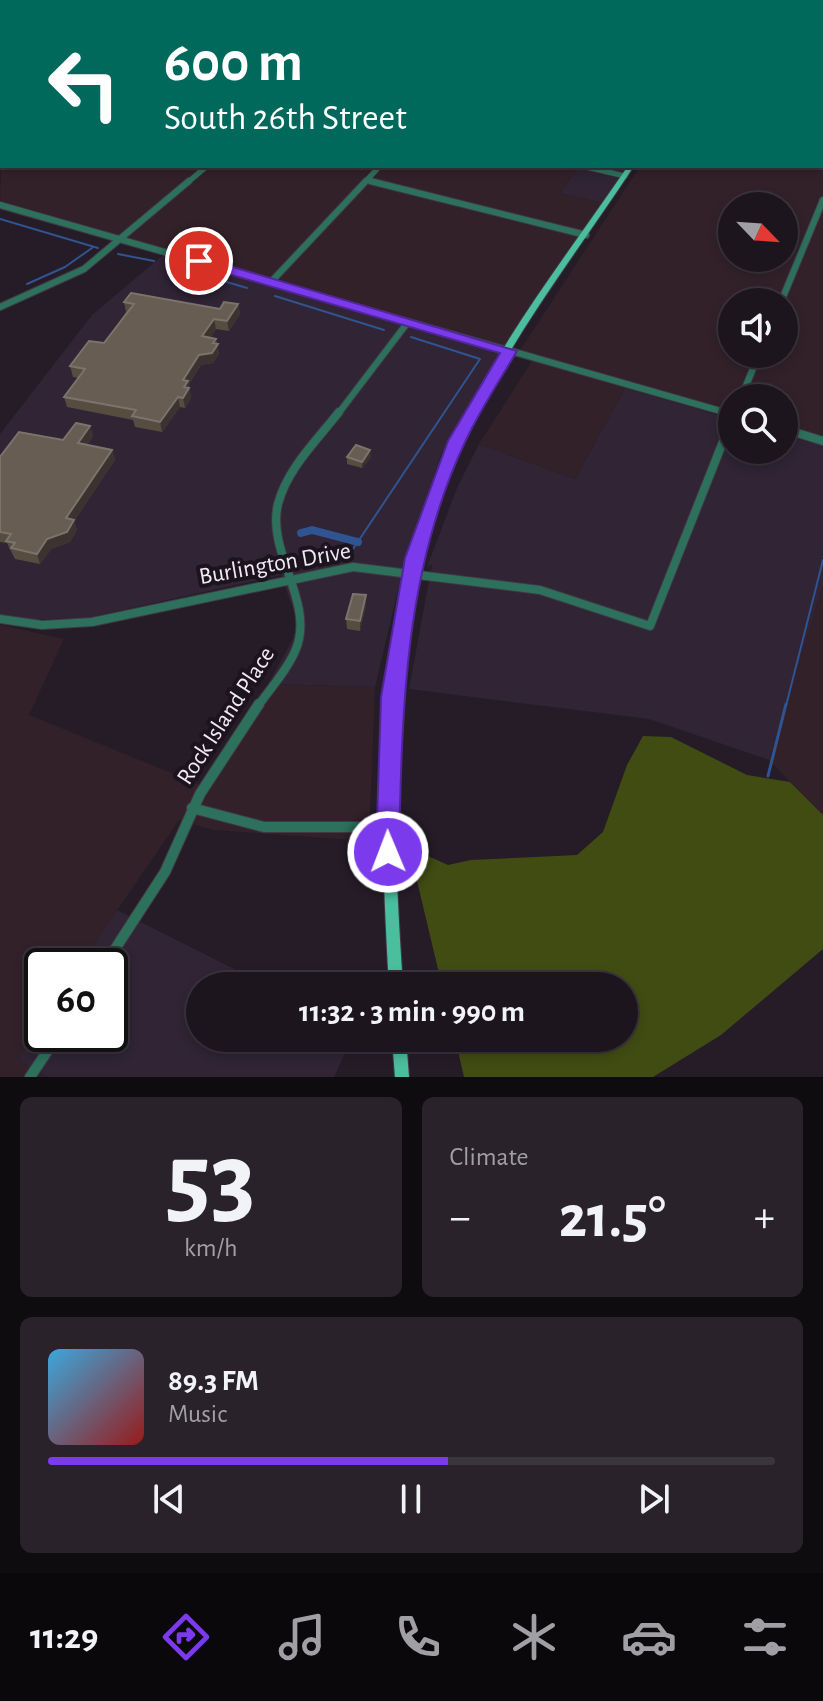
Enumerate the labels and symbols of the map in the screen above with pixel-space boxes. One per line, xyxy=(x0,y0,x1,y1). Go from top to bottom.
north arrow xyxy=(718,192,798,272)
pin xyxy=(165,227,233,295)
street label: Burlington Drive xyxy=(197,539,353,589)
street label: Rock Island Place xyxy=(173,643,279,789)
position arrow xyxy=(346,810,430,894)
speed limit sign: 60 xyxy=(24,948,128,1052)

